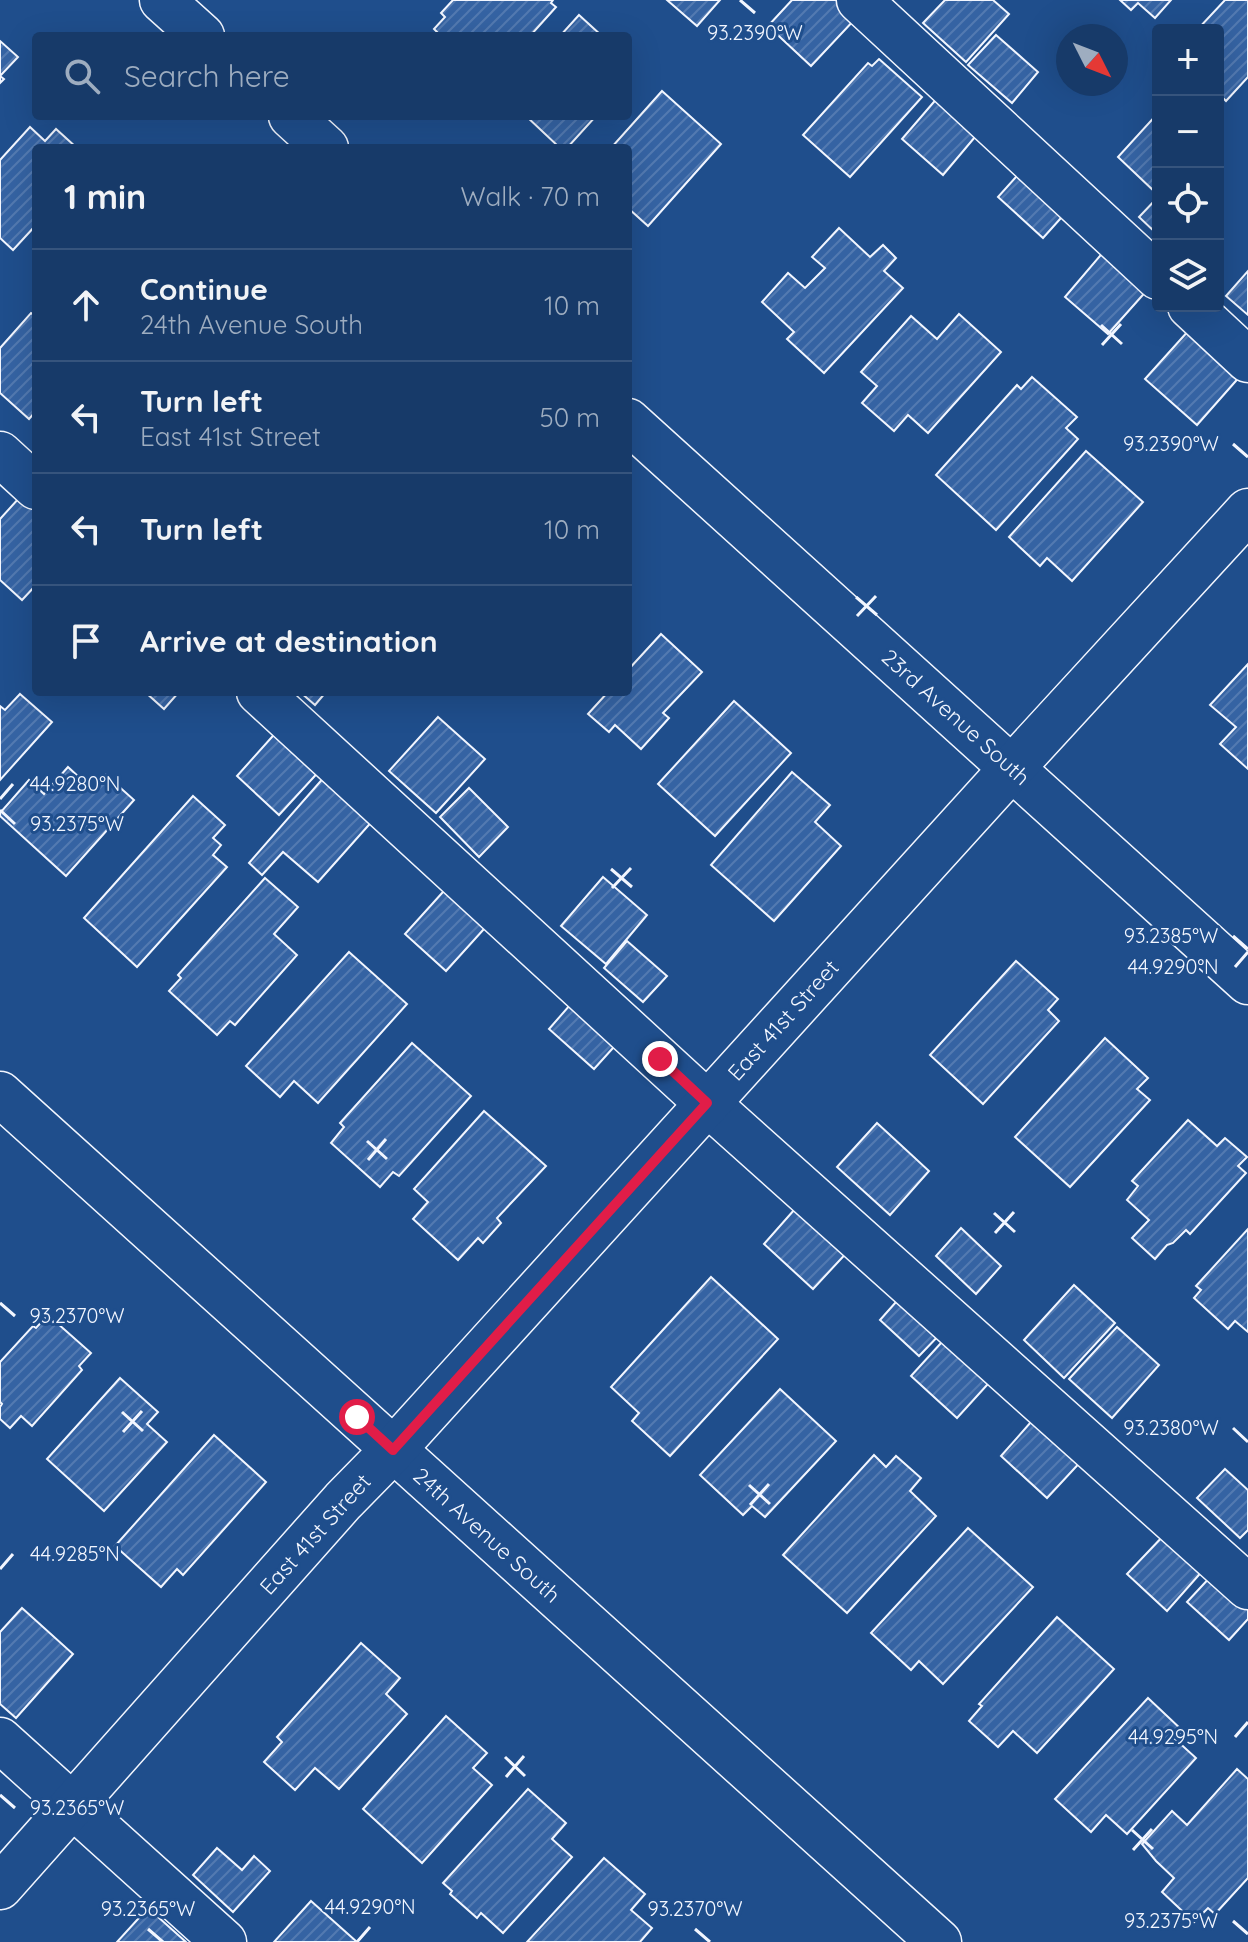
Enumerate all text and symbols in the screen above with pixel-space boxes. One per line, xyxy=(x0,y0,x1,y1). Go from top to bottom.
text: 93.2390°W xyxy=(707,20,803,45)
north arrow xyxy=(1056,24,1128,96)
map controls xyxy=(1152,24,1224,312)
button: + xyxy=(1152,24,1224,96)
search box xyxy=(32,32,632,120)
icon: search xyxy=(60,54,104,98)
text: Search here xyxy=(124,57,290,95)
button: − xyxy=(1152,96,1224,168)
button: locate xyxy=(1152,168,1224,240)
text: 1 min xyxy=(64,175,146,218)
text: Walk · 70 m xyxy=(461,180,600,213)
button: layers xyxy=(1152,240,1224,312)
text: Continue xyxy=(140,270,268,308)
icon: ahead xyxy=(64,283,108,327)
text: 10 m xyxy=(544,289,600,322)
text: 24th Avenue South xyxy=(140,308,363,341)
text: Turn left xyxy=(140,382,263,420)
icon: left xyxy=(64,395,108,439)
text: 50 m xyxy=(540,401,600,434)
text: East 41st Street xyxy=(140,420,321,453)
text: 93.2390°W xyxy=(1123,431,1219,456)
icon: left xyxy=(64,507,108,551)
text: Turn left xyxy=(140,510,263,548)
text: 10 m xyxy=(544,513,600,546)
icon: arrive xyxy=(64,619,108,663)
text: Arrive at destination xyxy=(140,622,438,660)
street label: 23rd Avenue South xyxy=(876,643,1036,791)
text: 44.9280°N xyxy=(30,771,120,796)
text: 93.2375°W xyxy=(30,811,124,836)
text: 93.2385°W xyxy=(1124,923,1218,948)
street label: East 41st Street xyxy=(721,954,845,1086)
text: 44.9290°N xyxy=(1127,954,1219,979)
route end xyxy=(642,1041,678,1077)
text: 93.2370°W xyxy=(30,1303,124,1328)
route start xyxy=(339,1399,375,1435)
text: 93.2380°W xyxy=(1123,1415,1219,1440)
street label: 24th Avenue South xyxy=(407,1461,567,1609)
street label: East 41st Street xyxy=(253,1468,377,1600)
text: 44.9285°N xyxy=(30,1541,120,1566)
text: 44.9295°N xyxy=(1128,1724,1218,1749)
text: 93.2365°W xyxy=(30,1795,124,1820)
text: 44.9290°N xyxy=(324,1894,416,1919)
text: 93.2365°W xyxy=(101,1896,195,1921)
text: 93.2370°W xyxy=(648,1896,742,1921)
text: 93.2375°W xyxy=(1124,1908,1218,1933)

